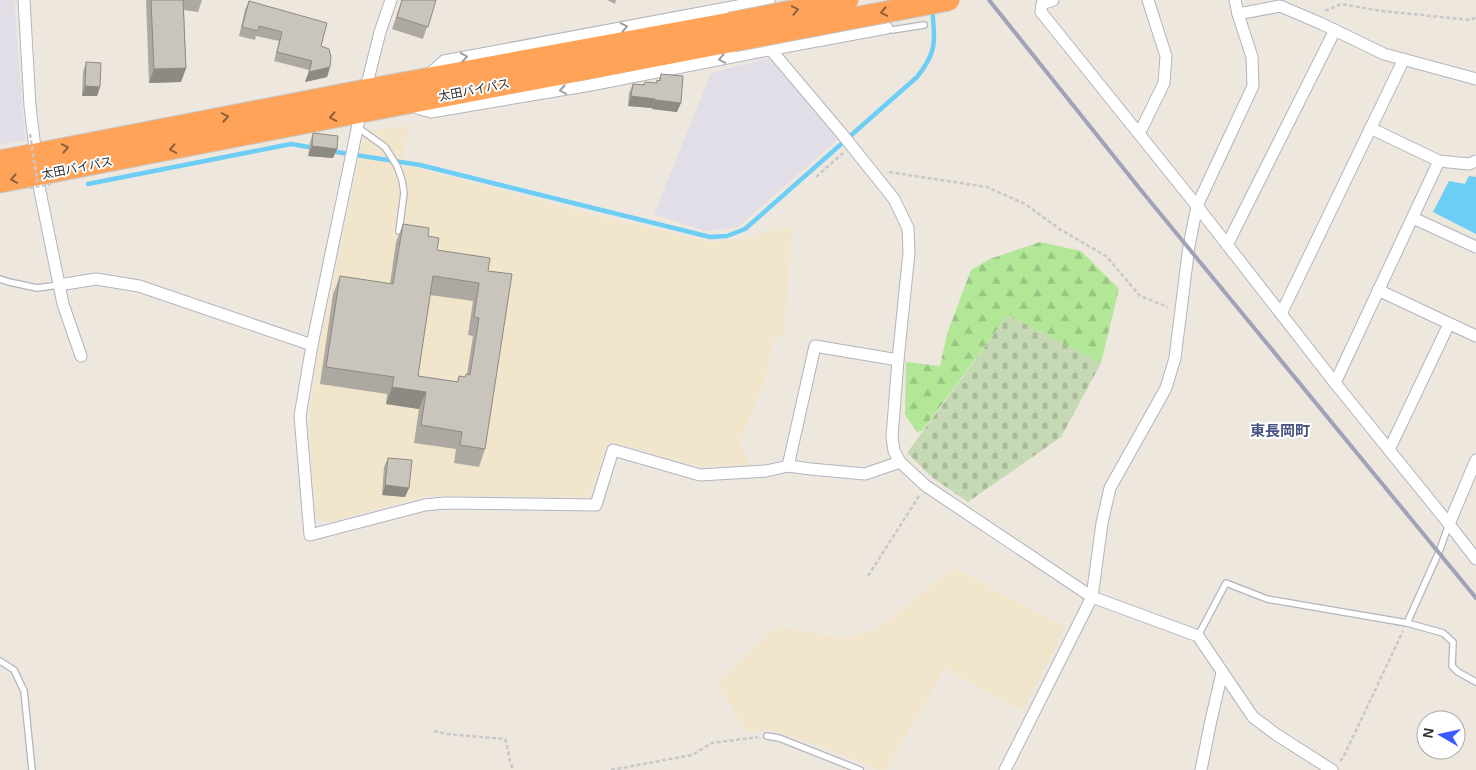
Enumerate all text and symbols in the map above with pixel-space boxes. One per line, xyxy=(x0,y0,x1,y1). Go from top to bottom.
one-way arrow xyxy=(790,6,799,16)
one-way arrow xyxy=(879,7,888,17)
one-way arrow xyxy=(620,23,628,33)
one-way arrow xyxy=(460,52,469,63)
one-way arrow xyxy=(718,53,726,63)
street label: 太田バイパス xyxy=(437,76,511,104)
one-way arrow xyxy=(558,84,566,95)
one-way arrow xyxy=(328,111,337,122)
one-way arrow xyxy=(220,113,229,123)
one-way arrow xyxy=(169,143,178,153)
one-way arrow xyxy=(61,144,69,154)
street label: 太田バイパス xyxy=(40,154,114,182)
one-way arrow xyxy=(9,174,18,184)
district label: 東長岡町 xyxy=(1250,422,1310,439)
north arrow xyxy=(1416,710,1466,760)
text: N xyxy=(1419,727,1437,739)

